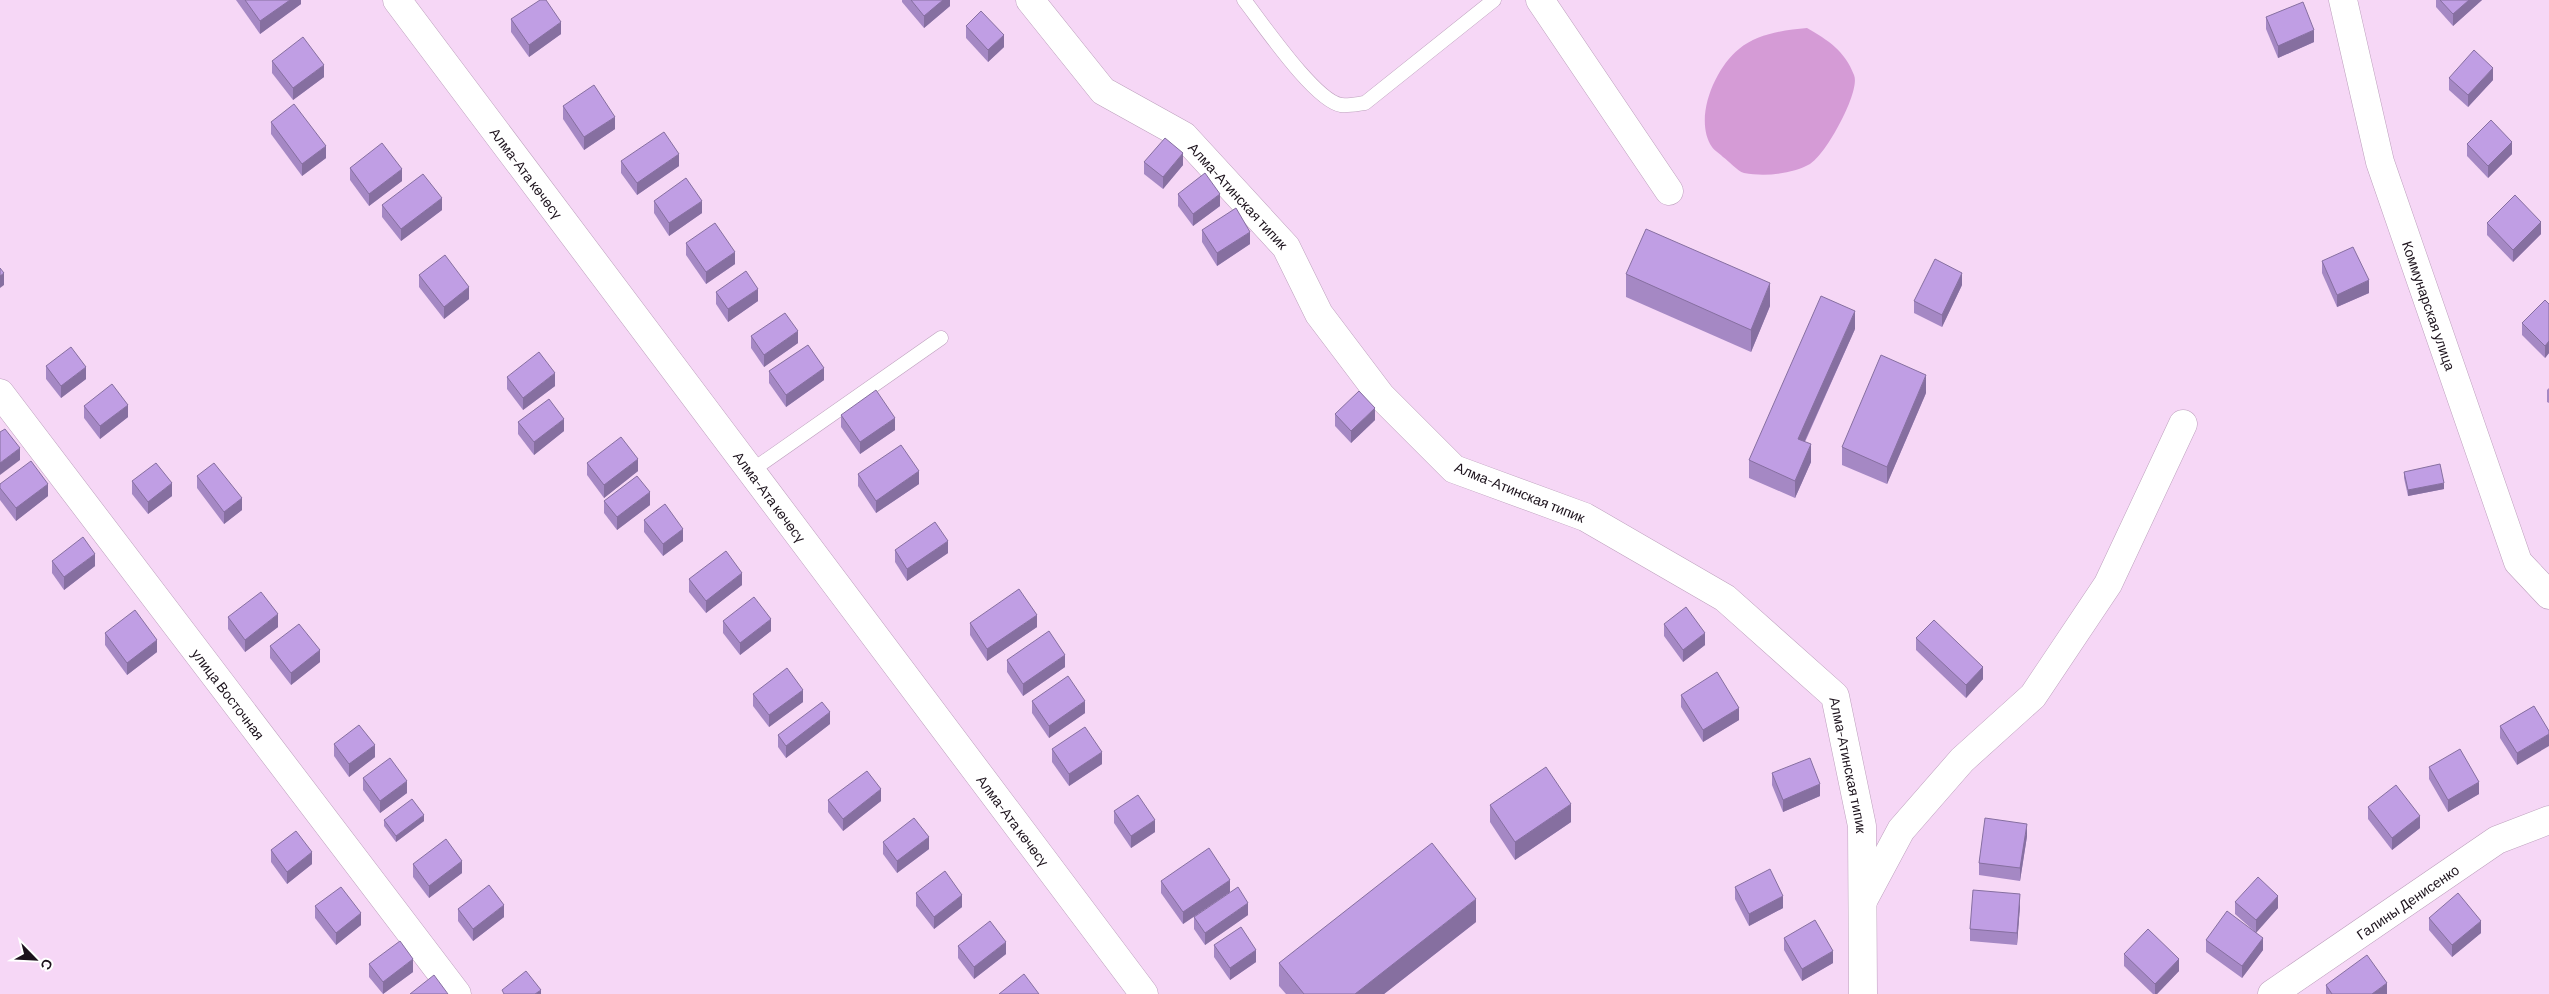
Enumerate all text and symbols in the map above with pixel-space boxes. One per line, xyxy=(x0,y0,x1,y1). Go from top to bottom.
street label: Алма-Ата көчөсү xyxy=(487,124,566,222)
street label: Алма-Атинская типик xyxy=(1185,139,1292,253)
street label: Коммунарская улица xyxy=(2399,239,2460,373)
street label: Алма-Ата көчөсү xyxy=(730,448,810,545)
street label: Алма-Атинская типик xyxy=(1452,458,1588,526)
street label: улица Восточная xyxy=(189,645,269,743)
street label: Алма-Атинская типик xyxy=(1827,695,1871,834)
street label: Алма-Ата көчөсү xyxy=(974,771,1053,869)
street label: Галины Денисенко xyxy=(2353,860,2462,942)
north arrow xyxy=(10,934,60,984)
text: С xyxy=(38,956,57,973)

